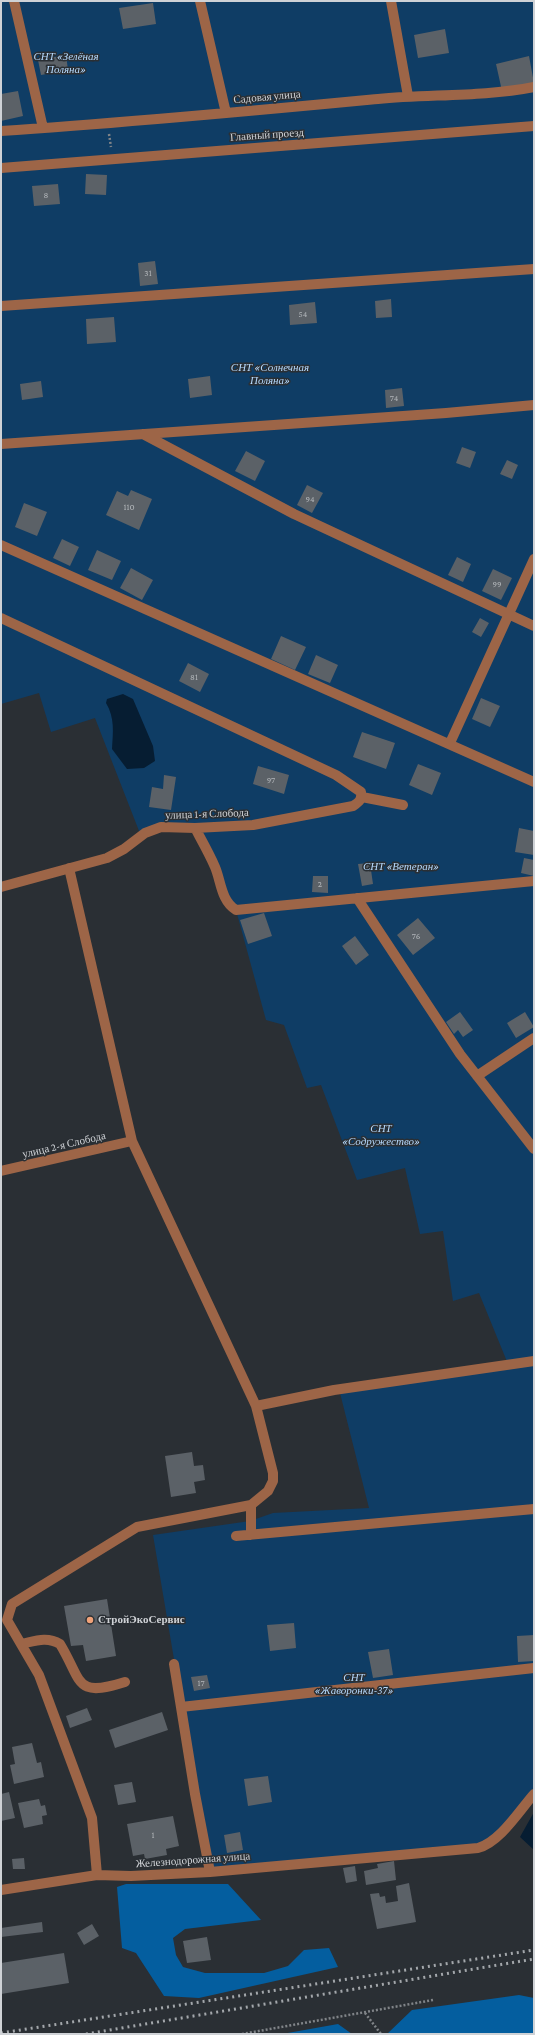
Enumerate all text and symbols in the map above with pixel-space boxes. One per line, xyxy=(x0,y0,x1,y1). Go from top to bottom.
park label: СНТ «Зелёная Поляна» xyxy=(33,50,99,76)
street label: Садовая улица xyxy=(233,87,301,107)
street label: Главный проезд xyxy=(230,126,304,144)
house number: 8 xyxy=(44,190,48,200)
house number: 31 xyxy=(144,268,152,278)
house number: 54 xyxy=(299,309,307,319)
park label: СНТ «Солнечная Поляна» xyxy=(231,361,309,387)
house number: 74 xyxy=(390,393,398,403)
house number: 94 xyxy=(305,494,315,504)
house number: 110 xyxy=(123,502,135,512)
house number: 99 xyxy=(492,579,502,589)
house number: 81 xyxy=(190,672,198,682)
house number: 97 xyxy=(267,775,275,785)
street label: улица 1-я Слобода xyxy=(165,806,249,822)
park label: СНТ «Ветеран» xyxy=(363,860,439,874)
house number: 2 xyxy=(318,879,322,889)
house number: 76 xyxy=(412,931,420,941)
park label: СНТ «Содружество» xyxy=(342,1122,420,1148)
street label: улица 2-я Слобода xyxy=(21,1129,107,1161)
place label: СтройЭкоСервис xyxy=(98,1613,185,1627)
marker: СтройЭкоСервис xyxy=(85,1615,95,1625)
park label: СНТ «Жаворонки-37» xyxy=(315,1671,393,1697)
house number: 17 xyxy=(197,1678,205,1688)
house number: 1 xyxy=(152,1830,154,1840)
street label: Железнодорожная улица xyxy=(135,1849,251,1871)

